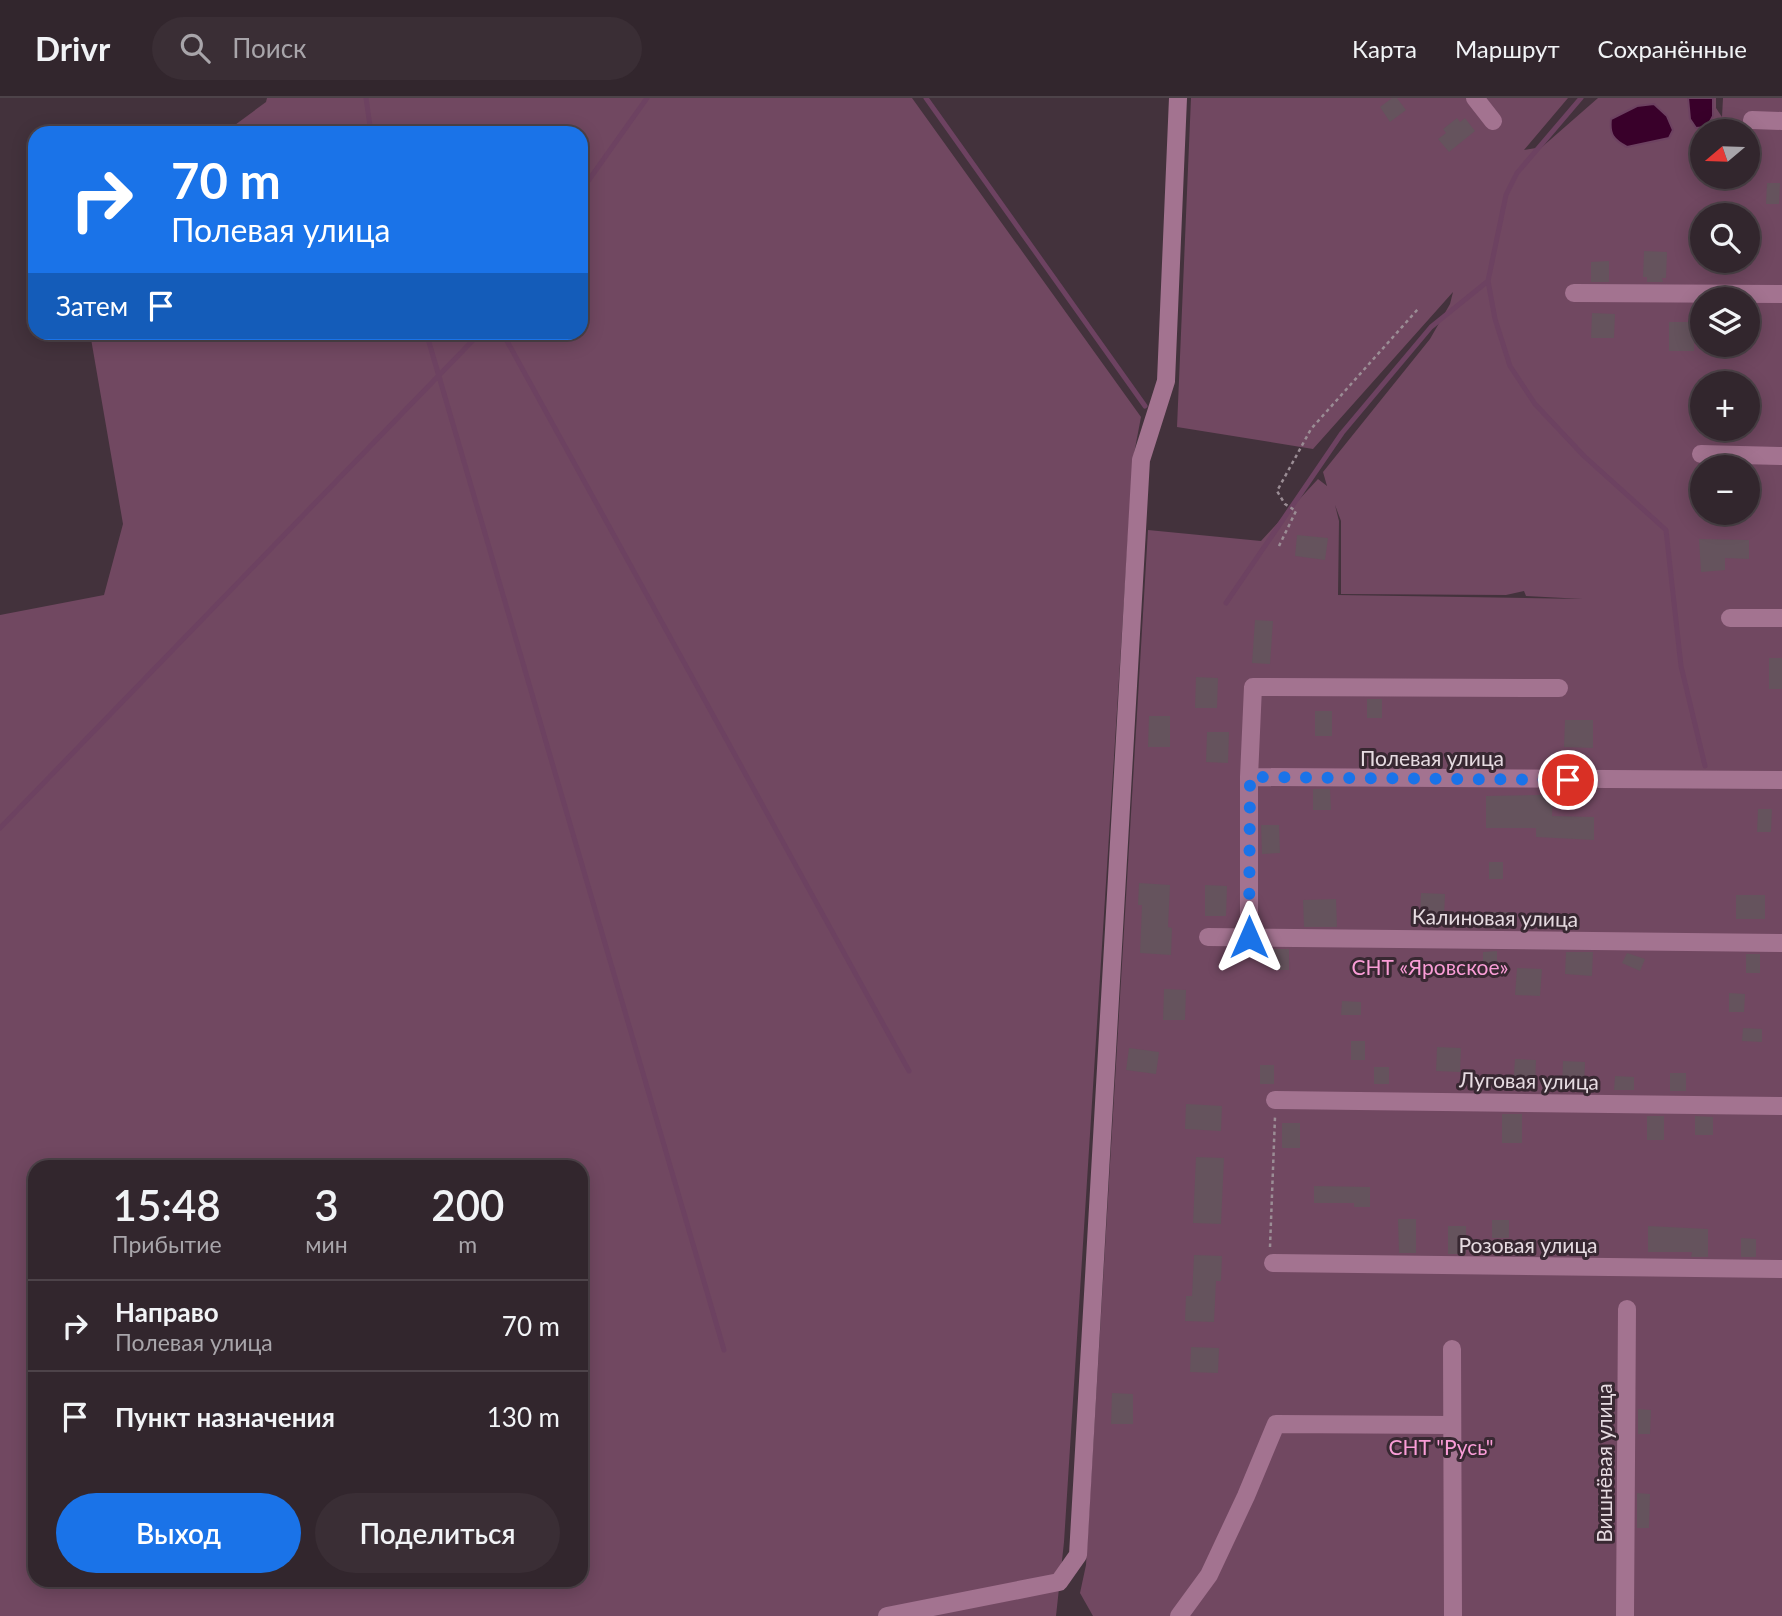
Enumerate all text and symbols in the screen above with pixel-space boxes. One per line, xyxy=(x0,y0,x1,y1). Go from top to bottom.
search box xyxy=(152,17,642,80)
text: Drivr xyxy=(35,28,110,68)
icon: search xyxy=(176,29,214,67)
text: Поиск xyxy=(232,32,307,64)
text: Карта xyxy=(1352,34,1417,63)
text: Маршрут xyxy=(1455,34,1560,63)
text: Сохранённые xyxy=(1598,34,1747,63)
north arrow xyxy=(1690,119,1760,189)
map controls xyxy=(1690,119,1760,525)
text: 70 m xyxy=(171,151,281,209)
icon: right xyxy=(56,154,147,245)
button: search xyxy=(1690,203,1760,273)
text: Полевая улица xyxy=(171,210,391,249)
icon: arrive xyxy=(142,287,180,325)
button: layers xyxy=(1690,287,1760,357)
text: Затем xyxy=(56,290,128,322)
button: + xyxy=(1690,371,1760,441)
button: − xyxy=(1690,455,1760,525)
street label: Полевая улица xyxy=(1360,745,1504,770)
pin xyxy=(1538,750,1598,810)
icon: arrive xyxy=(1549,761,1587,799)
position arrow xyxy=(1212,900,1286,974)
street label: Калиновая улица xyxy=(1412,903,1578,931)
park label: СНТ «Яровское» xyxy=(1351,954,1509,979)
street label: Луговая улица xyxy=(1458,1066,1599,1094)
text: 15:48 xyxy=(113,1180,221,1230)
text: 3 xyxy=(314,1180,339,1230)
text: 200 xyxy=(431,1180,504,1230)
text: Прибытие xyxy=(112,1230,222,1258)
text: мин xyxy=(305,1230,348,1258)
text: m xyxy=(458,1230,477,1258)
street label: Розовая улица xyxy=(1458,1232,1598,1257)
text: Направо xyxy=(115,1296,219,1328)
icon: right xyxy=(56,1307,94,1345)
text: 70 m xyxy=(502,1310,560,1342)
text: Полевая улица xyxy=(115,1328,273,1356)
street label: Вишнёвая улица xyxy=(1591,1383,1616,1543)
icon: arrive xyxy=(56,1398,94,1436)
text: Пункт назначения xyxy=(115,1401,335,1433)
text: 130 m xyxy=(487,1401,560,1433)
park label: СНТ "Русь" xyxy=(1388,1434,1494,1459)
button: Выход xyxy=(56,1493,301,1573)
button: Поделиться xyxy=(315,1493,560,1573)

